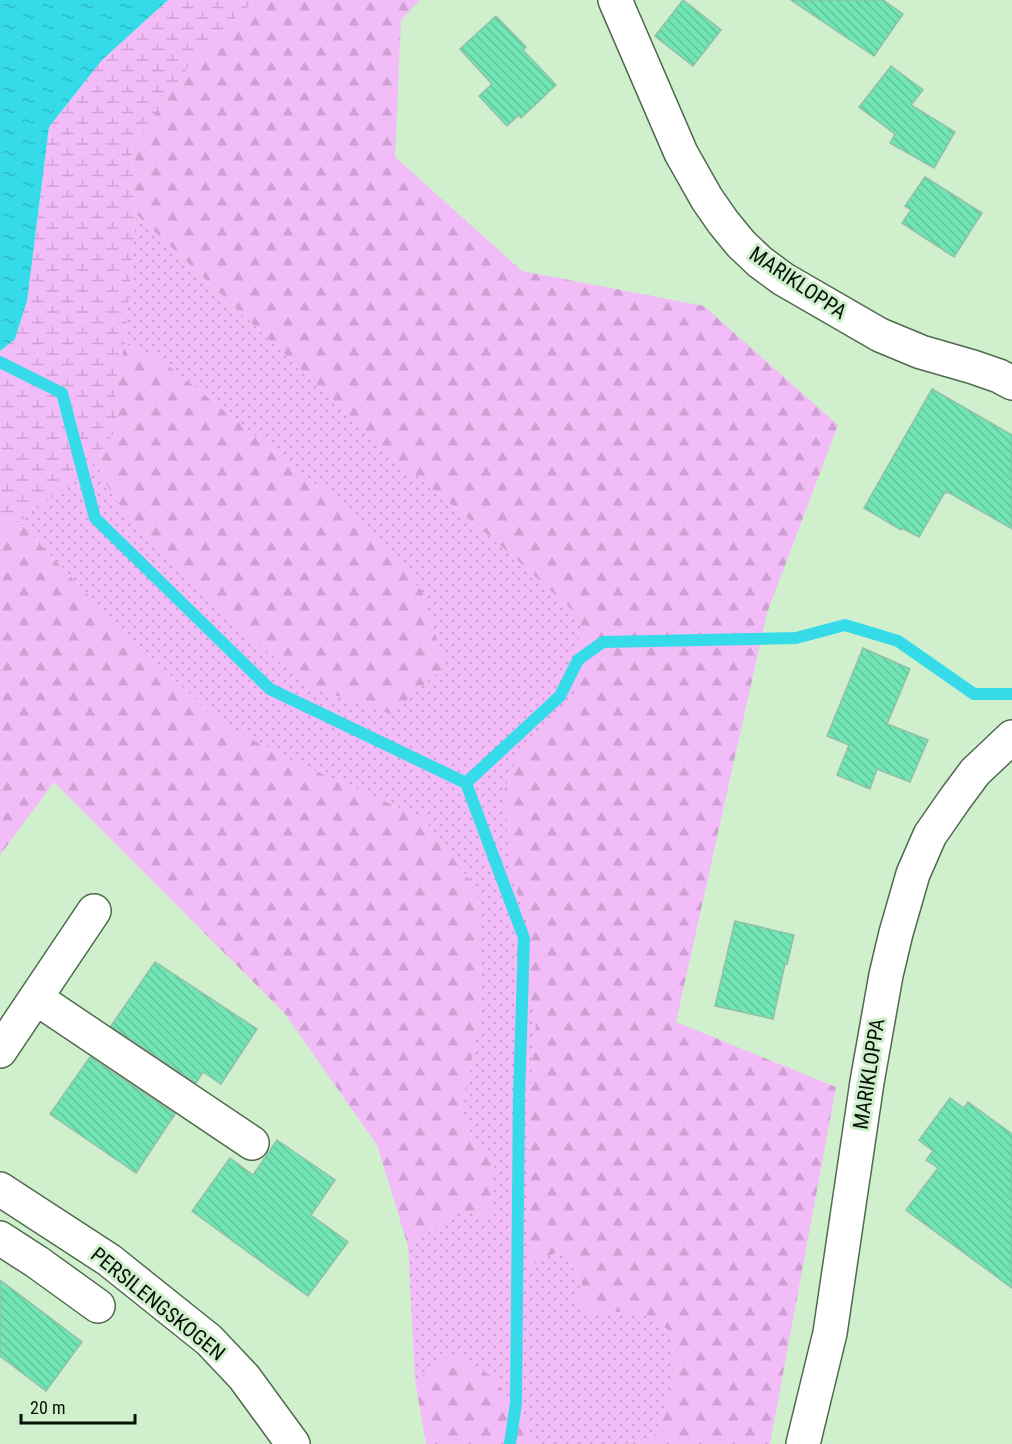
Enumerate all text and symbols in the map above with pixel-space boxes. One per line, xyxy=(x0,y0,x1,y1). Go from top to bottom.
street label: MARIKLOPPA xyxy=(745,242,851,324)
street label: MARIKLOPPA xyxy=(848,1017,890,1131)
street label: PERSILENGSKOGEN xyxy=(86,1243,230,1365)
scale bar xyxy=(21,1387,135,1425)
text: 20 m xyxy=(30,1397,65,1418)

